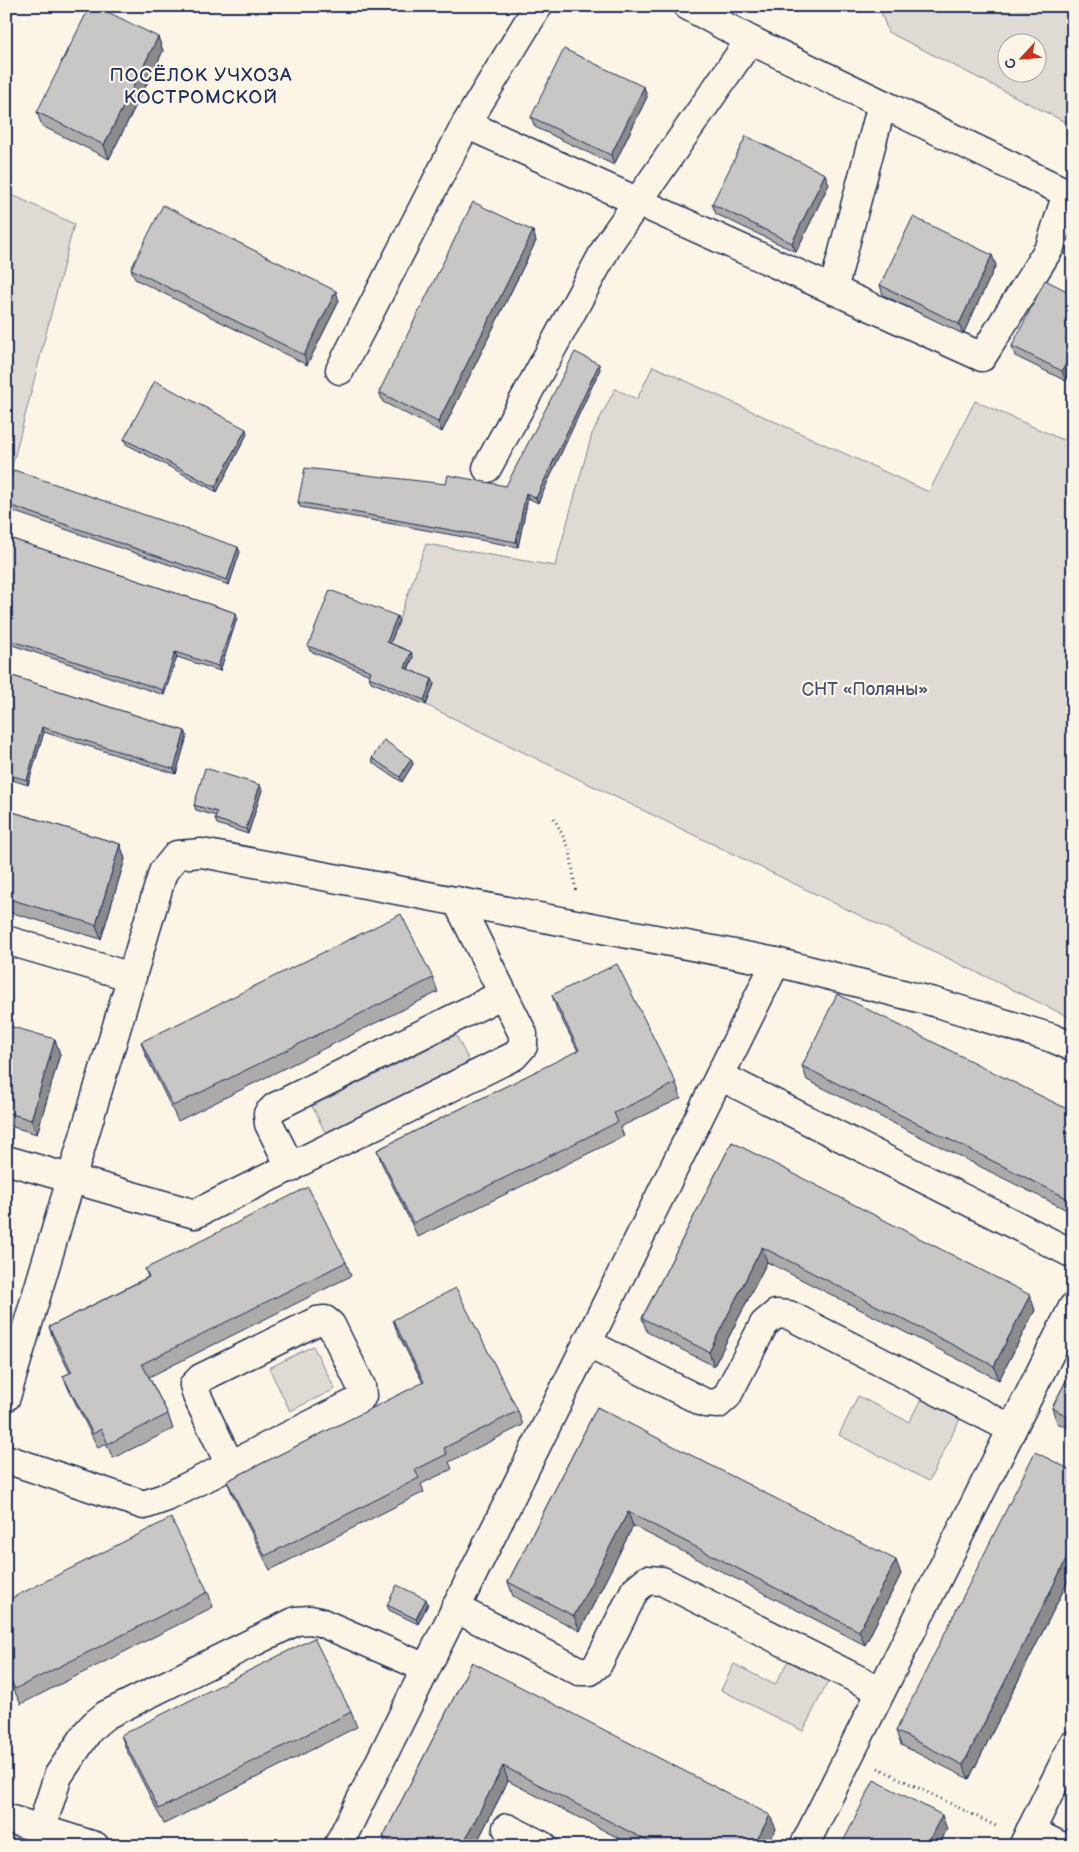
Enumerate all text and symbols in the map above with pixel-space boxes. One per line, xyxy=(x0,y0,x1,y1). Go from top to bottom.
north arrow xyxy=(996,32,1046,82)
text: С xyxy=(1001,55,1021,72)
district label: ПОСЁЛОК УЧХОЗА КОСТРОМСКОЙ xyxy=(109,64,293,109)
park label: СНТ «Поляны» xyxy=(802,679,928,700)

